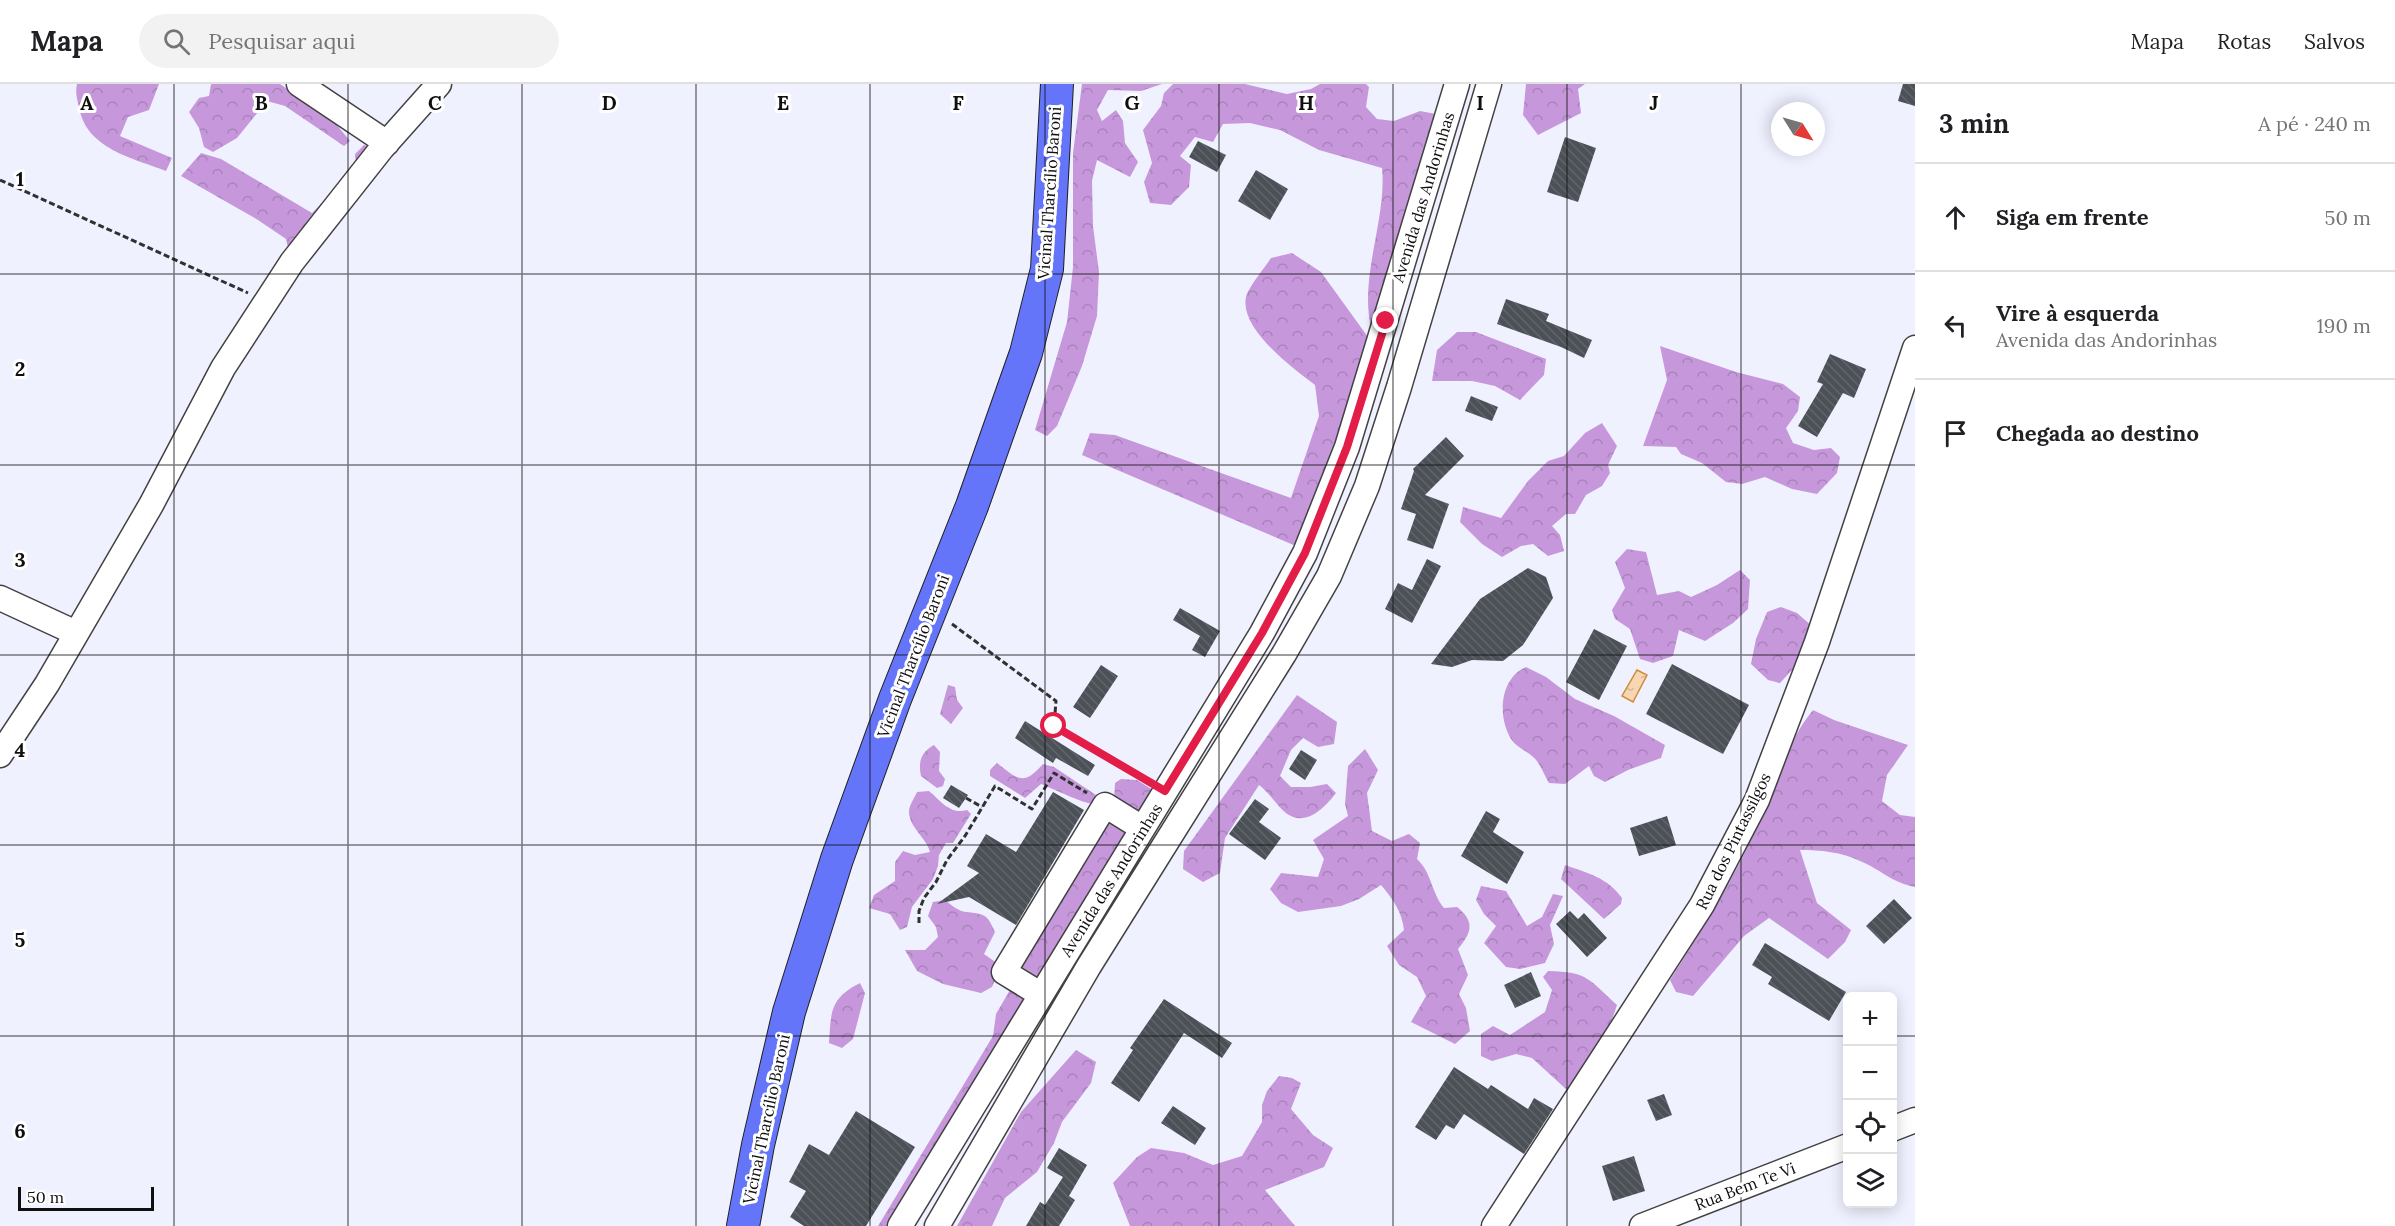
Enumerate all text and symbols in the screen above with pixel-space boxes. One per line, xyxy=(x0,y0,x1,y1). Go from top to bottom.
search box xyxy=(139,14,559,68)
text: Mapa xyxy=(30,23,103,59)
icon: search xyxy=(160,25,193,58)
text: Pesquisar aqui xyxy=(208,27,355,55)
text: Mapa xyxy=(2131,28,2184,55)
text: Rotas xyxy=(2217,28,2271,55)
text: Salvos xyxy=(2304,28,2365,55)
text: A xyxy=(80,90,94,115)
text: B xyxy=(254,90,268,115)
text: C xyxy=(428,90,442,115)
text: D xyxy=(601,90,617,115)
text: E xyxy=(777,90,789,115)
text: F xyxy=(952,90,964,115)
text: G xyxy=(1124,90,1140,115)
text: H xyxy=(1298,90,1314,115)
text: I xyxy=(1476,90,1484,115)
text: J xyxy=(1649,90,1659,115)
north arrow xyxy=(1771,102,1825,156)
street label: Vicinal Tharcílio Baroni xyxy=(1033,106,1065,281)
text: 3 min xyxy=(1939,107,2009,140)
street label: Avenida das Andorinhas xyxy=(1387,109,1458,286)
text: A pé · 240 m xyxy=(2258,111,2371,136)
text: 1 xyxy=(16,166,24,191)
icon: ahead xyxy=(1939,201,1972,234)
text: Siga em frente xyxy=(1996,203,2149,231)
text: 50 m xyxy=(2325,205,2371,230)
text: Vire à esquerda xyxy=(1996,299,2159,327)
route end xyxy=(1372,307,1398,333)
icon: left xyxy=(1939,309,1972,342)
text: 190 m xyxy=(2317,313,2371,338)
text: Avenida das Andorinhas xyxy=(1996,327,2217,352)
text: 2 xyxy=(15,356,25,381)
icon: arrive xyxy=(1939,417,1972,450)
text: Chegada ao destino xyxy=(1996,419,2199,447)
text: 3 xyxy=(14,547,26,572)
street label: Vicinal Tharcílio Baroni xyxy=(872,572,953,741)
route start xyxy=(1040,712,1066,738)
text: 4 xyxy=(15,737,26,762)
street label: Rua dos Pintassilgos xyxy=(1691,769,1775,913)
street label: Avenida das Andorinhas xyxy=(1055,800,1166,961)
text: 5 xyxy=(15,927,26,952)
map controls xyxy=(1843,992,1897,1208)
button: + xyxy=(1843,992,1897,1046)
street label: Vicinal Tharcílio Baroni xyxy=(738,1032,794,1207)
button: − xyxy=(1843,1046,1897,1100)
button: locate xyxy=(1843,1100,1897,1154)
text: 6 xyxy=(14,1118,26,1143)
button: layers xyxy=(1843,1154,1897,1208)
street label: Rua Bem Te Vi xyxy=(1692,1158,1798,1214)
scale bar xyxy=(18,1184,154,1212)
text: 50 m xyxy=(27,1187,64,1207)

